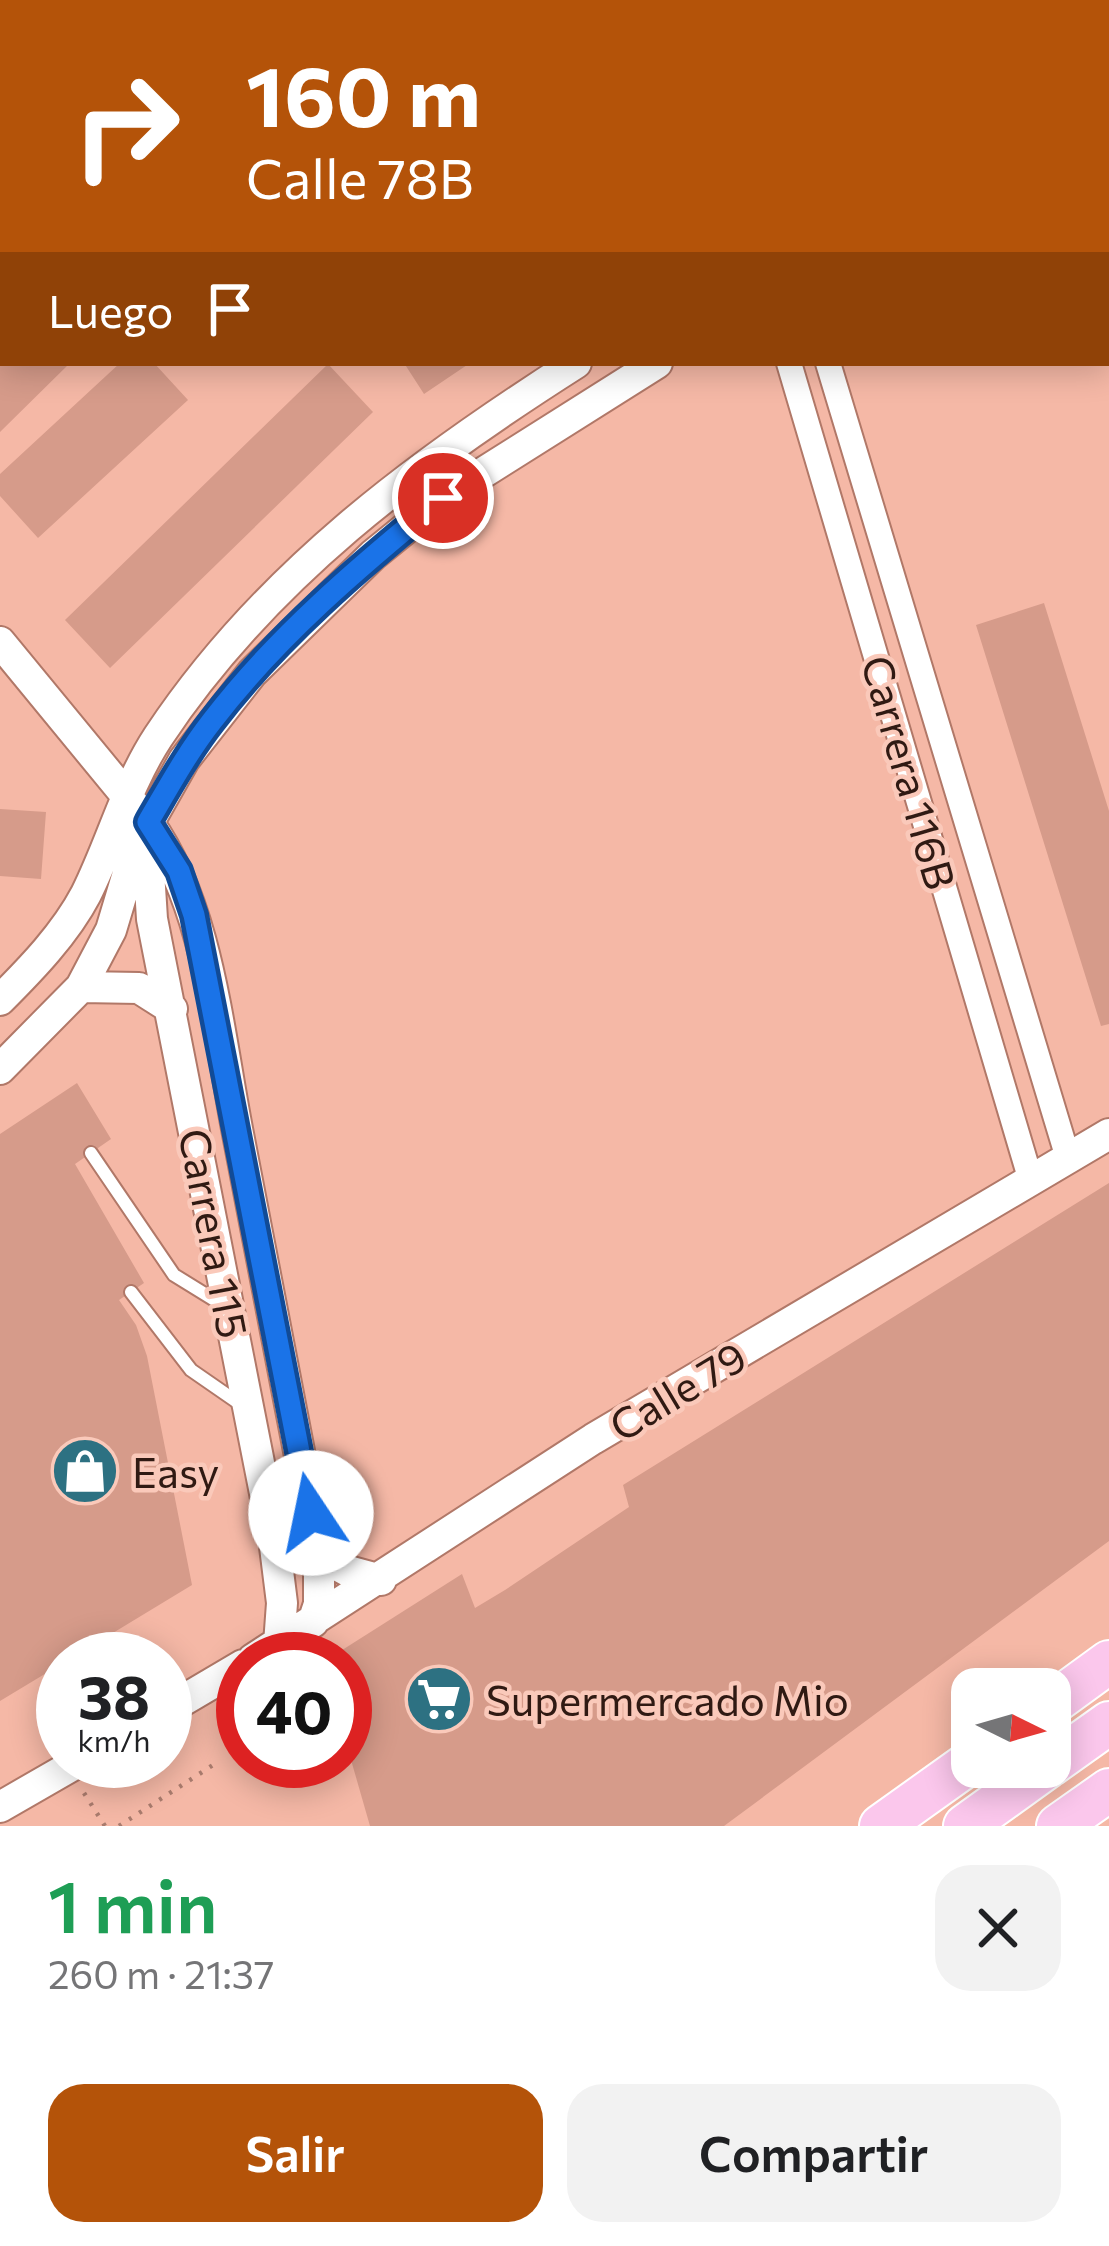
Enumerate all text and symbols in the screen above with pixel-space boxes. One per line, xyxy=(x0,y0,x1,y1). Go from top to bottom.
text: 160 m xyxy=(246,42,481,144)
icon: right xyxy=(48,48,204,204)
text: Calle 78B xyxy=(246,144,474,210)
icon: arrive xyxy=(197,276,263,342)
text: Luego xyxy=(48,282,173,337)
pin xyxy=(392,447,494,549)
icon: arrive xyxy=(410,465,476,531)
street label: Carrera 116B xyxy=(852,649,968,895)
street label: Carrera 115 xyxy=(169,1124,261,1342)
street label: Calle 79 xyxy=(599,1329,755,1451)
shop icon: Easy xyxy=(50,1436,120,1506)
place label: Easy xyxy=(132,1445,219,1497)
position arrow xyxy=(248,1450,374,1576)
speed limit sign: 40 xyxy=(216,1632,372,1788)
text: 38 xyxy=(78,1658,150,1731)
supermarket icon: Supermercado Mio xyxy=(404,1664,474,1734)
north arrow xyxy=(951,1668,1071,1788)
map controls xyxy=(951,1668,1071,1788)
place label: Supermercado Mio xyxy=(486,1673,849,1725)
text: km/h xyxy=(78,1721,150,1758)
text: 1 min xyxy=(48,1860,218,1948)
button: close xyxy=(935,1865,1061,1991)
text: 260 m · 21:37 xyxy=(48,1949,274,1997)
button: Salir xyxy=(48,2084,543,2222)
button: Compartir xyxy=(567,2084,1061,2222)

